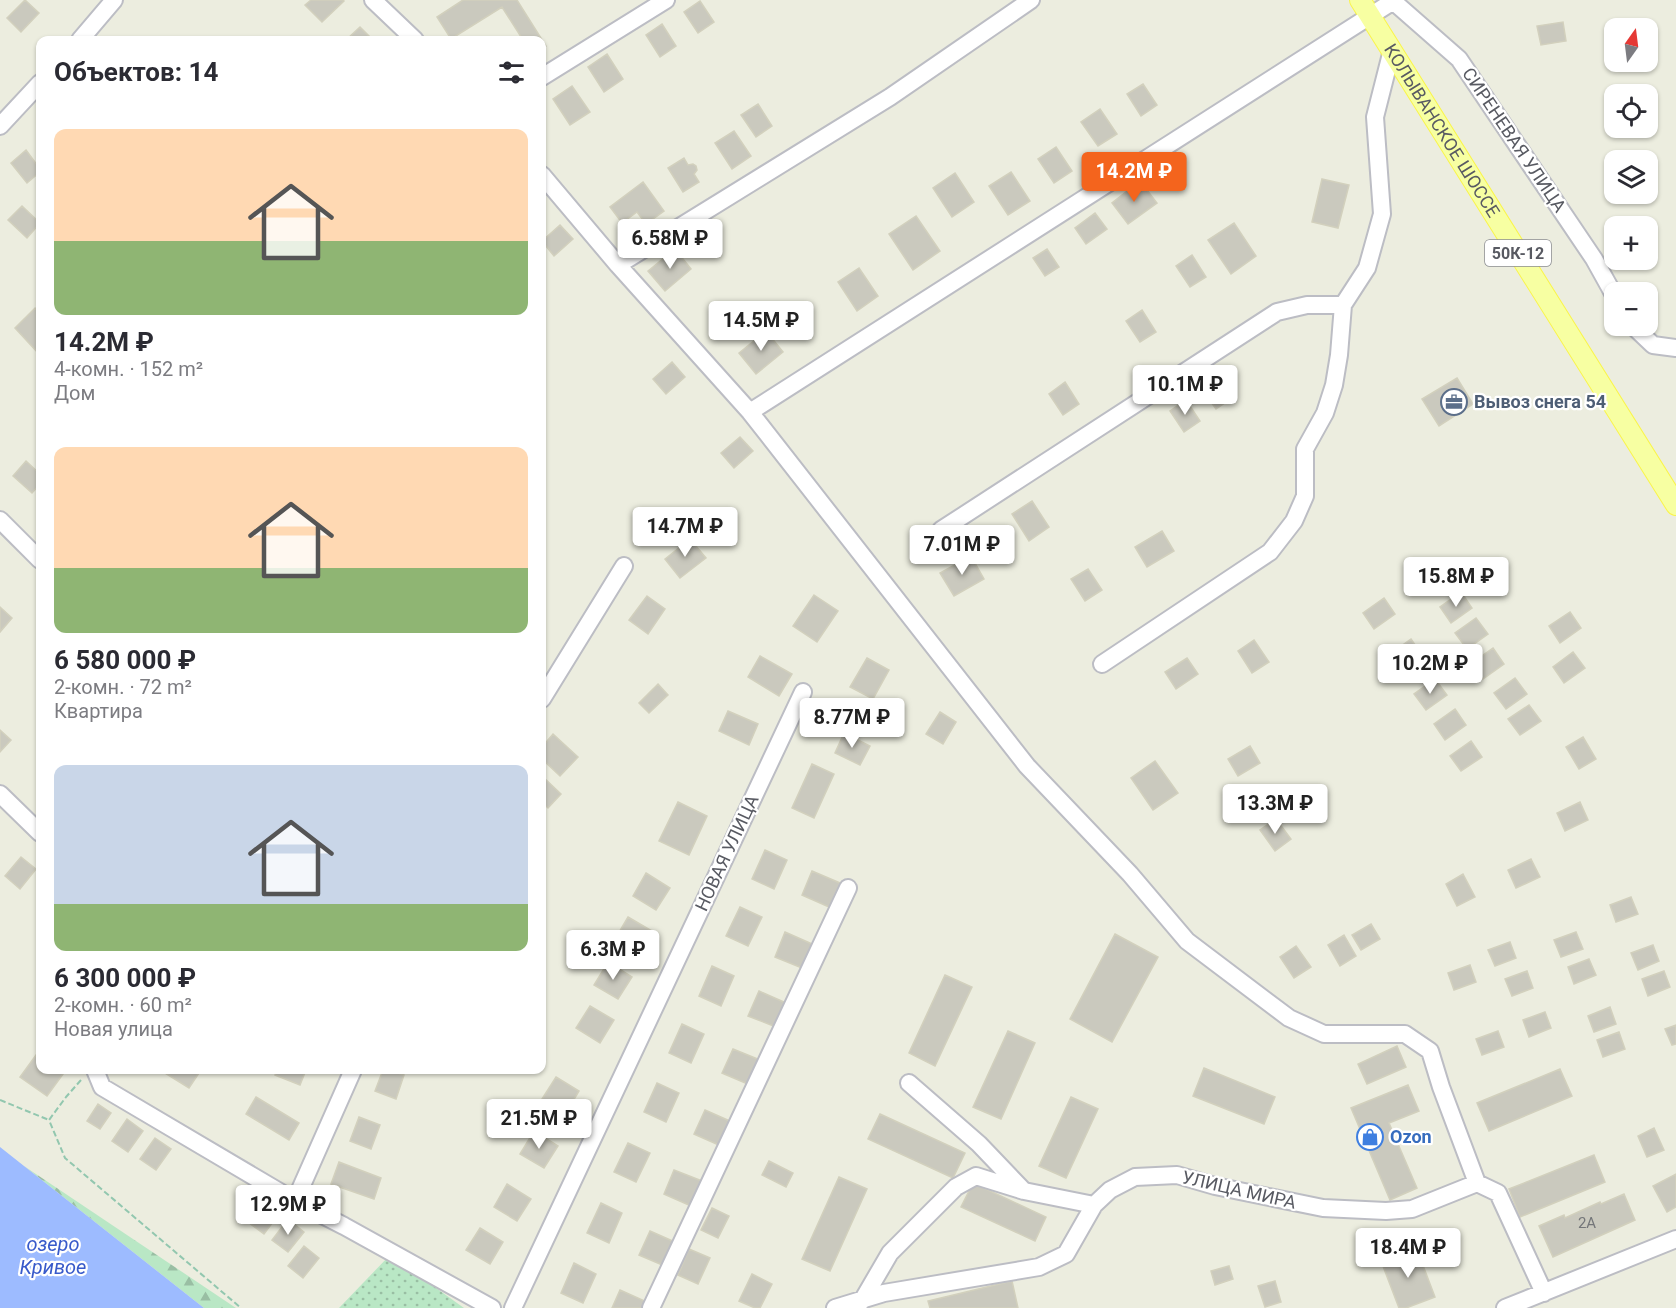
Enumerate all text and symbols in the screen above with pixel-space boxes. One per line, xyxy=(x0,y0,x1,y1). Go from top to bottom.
north arrow xyxy=(1604,18,1658,72)
map controls xyxy=(1604,18,1658,336)
street label: КОЛЫВАНСКОЕ ШОССЕ xyxy=(1380,40,1504,221)
icon: filters xyxy=(495,56,528,89)
text: Объектов: 14 xyxy=(54,57,218,87)
street label: СИРЕНЕВАЯ УЛИЦА xyxy=(1458,64,1571,216)
button: locate xyxy=(1604,84,1658,138)
button: layers xyxy=(1604,150,1658,204)
pin: 14.2M ₽ xyxy=(1079,152,1189,203)
text: 14.2M ₽ xyxy=(1096,159,1172,183)
icon: home xyxy=(237,168,345,276)
button: + xyxy=(1604,216,1658,270)
pin: 6.58M ₽ xyxy=(615,219,725,270)
text: 6.58M ₽ xyxy=(632,226,708,250)
road number: 50К-12 xyxy=(1485,240,1551,266)
button: − xyxy=(1604,282,1658,336)
pin: 14.5M ₽ xyxy=(706,301,816,352)
text: 14.5M ₽ xyxy=(723,308,799,332)
text: 14.2M ₽ xyxy=(54,327,154,357)
text: 4-комн. · 152 m² xyxy=(54,357,203,381)
pin: 10.1M ₽ xyxy=(1130,365,1240,416)
text: 10.1M ₽ xyxy=(1147,372,1223,396)
text: Дом xyxy=(54,381,95,405)
office icon: Вывоз снега 54 xyxy=(1439,387,1469,417)
place label: Вывоз снега 54 xyxy=(1474,391,1606,412)
icon: home xyxy=(237,486,345,594)
pin: 14.7M ₽ xyxy=(630,507,740,558)
text: 14.7M ₽ xyxy=(647,514,723,538)
pin: 7.01M ₽ xyxy=(907,525,1017,576)
text: 7.01M ₽ xyxy=(924,532,1000,556)
pin: 15.8M ₽ xyxy=(1401,557,1511,608)
text: 15.8M ₽ xyxy=(1418,564,1494,588)
pin: 10.2M ₽ xyxy=(1375,644,1485,695)
text: 6 580 000 ₽ xyxy=(54,645,196,675)
text: 10.2M ₽ xyxy=(1392,651,1468,675)
text: 2-комн. · 72 m² xyxy=(54,675,192,699)
pin: 8.77M ₽ xyxy=(797,698,907,749)
text: Квартира xyxy=(54,699,143,723)
text: 8.77M ₽ xyxy=(814,705,890,729)
pin: 13.3M ₽ xyxy=(1220,784,1330,835)
street label: НОВАЯ УЛИЦА xyxy=(690,791,763,914)
text: 13.3M ₽ xyxy=(1237,791,1313,815)
icon: home xyxy=(237,804,345,912)
pin: 6.3M ₽ xyxy=(564,930,662,981)
text: 6.3M ₽ xyxy=(580,937,646,961)
text: 6 300 000 ₽ xyxy=(54,963,196,993)
text: 2-комн. · 60 m² xyxy=(54,993,192,1017)
text: Новая улица xyxy=(54,1017,173,1041)
pin: 21.5M ₽ xyxy=(484,1099,594,1150)
text: 21.5M ₽ xyxy=(501,1106,577,1130)
shop icon: Ozon xyxy=(1355,1122,1385,1152)
place label: Ozon xyxy=(1390,1126,1432,1147)
street label: УЛИЦА МИРА xyxy=(1180,1166,1298,1213)
pin: 12.9M ₽ xyxy=(233,1185,343,1236)
text: 12.9M ₽ xyxy=(250,1192,326,1216)
house number: 2А xyxy=(1578,1214,1596,1232)
pin: 18.4M ₽ xyxy=(1353,1228,1463,1279)
water label: озеро Кривое xyxy=(20,1232,86,1279)
text: 18.4M ₽ xyxy=(1370,1235,1446,1259)

